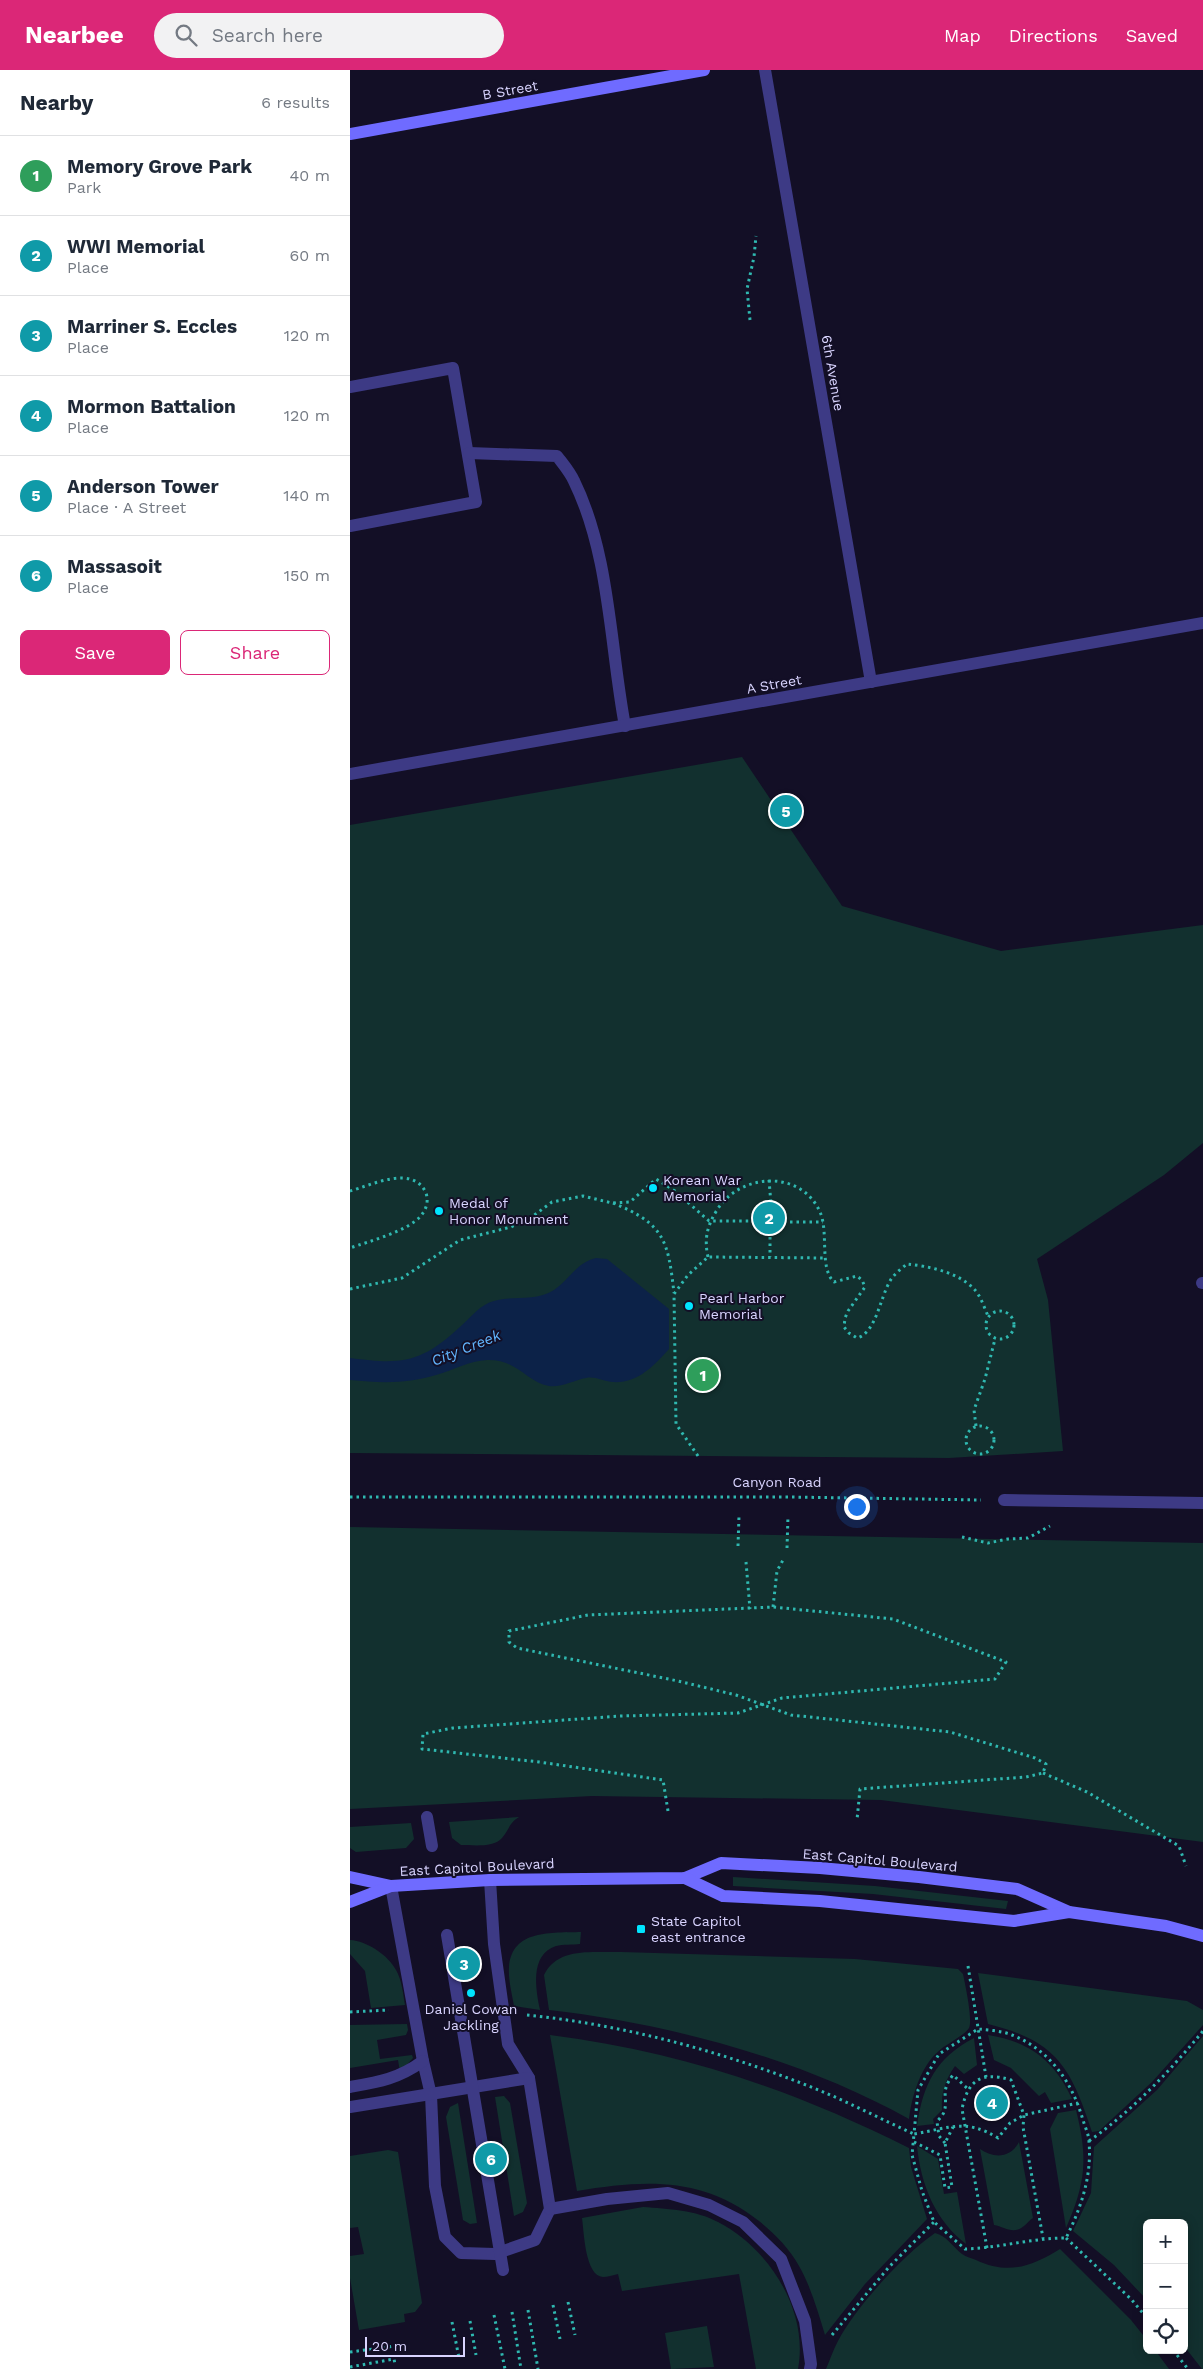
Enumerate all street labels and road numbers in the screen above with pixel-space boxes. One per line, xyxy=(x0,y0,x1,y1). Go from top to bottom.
street label: B Street xyxy=(481,77,539,103)
street label: 6th Avenue xyxy=(818,334,848,412)
street label: A Street xyxy=(745,671,803,697)
street label: Canyon Road xyxy=(732,1474,822,1490)
street label: East Capitol Boulevard xyxy=(802,1845,958,1875)
street label: East Capitol Boulevard xyxy=(399,1855,555,1879)

